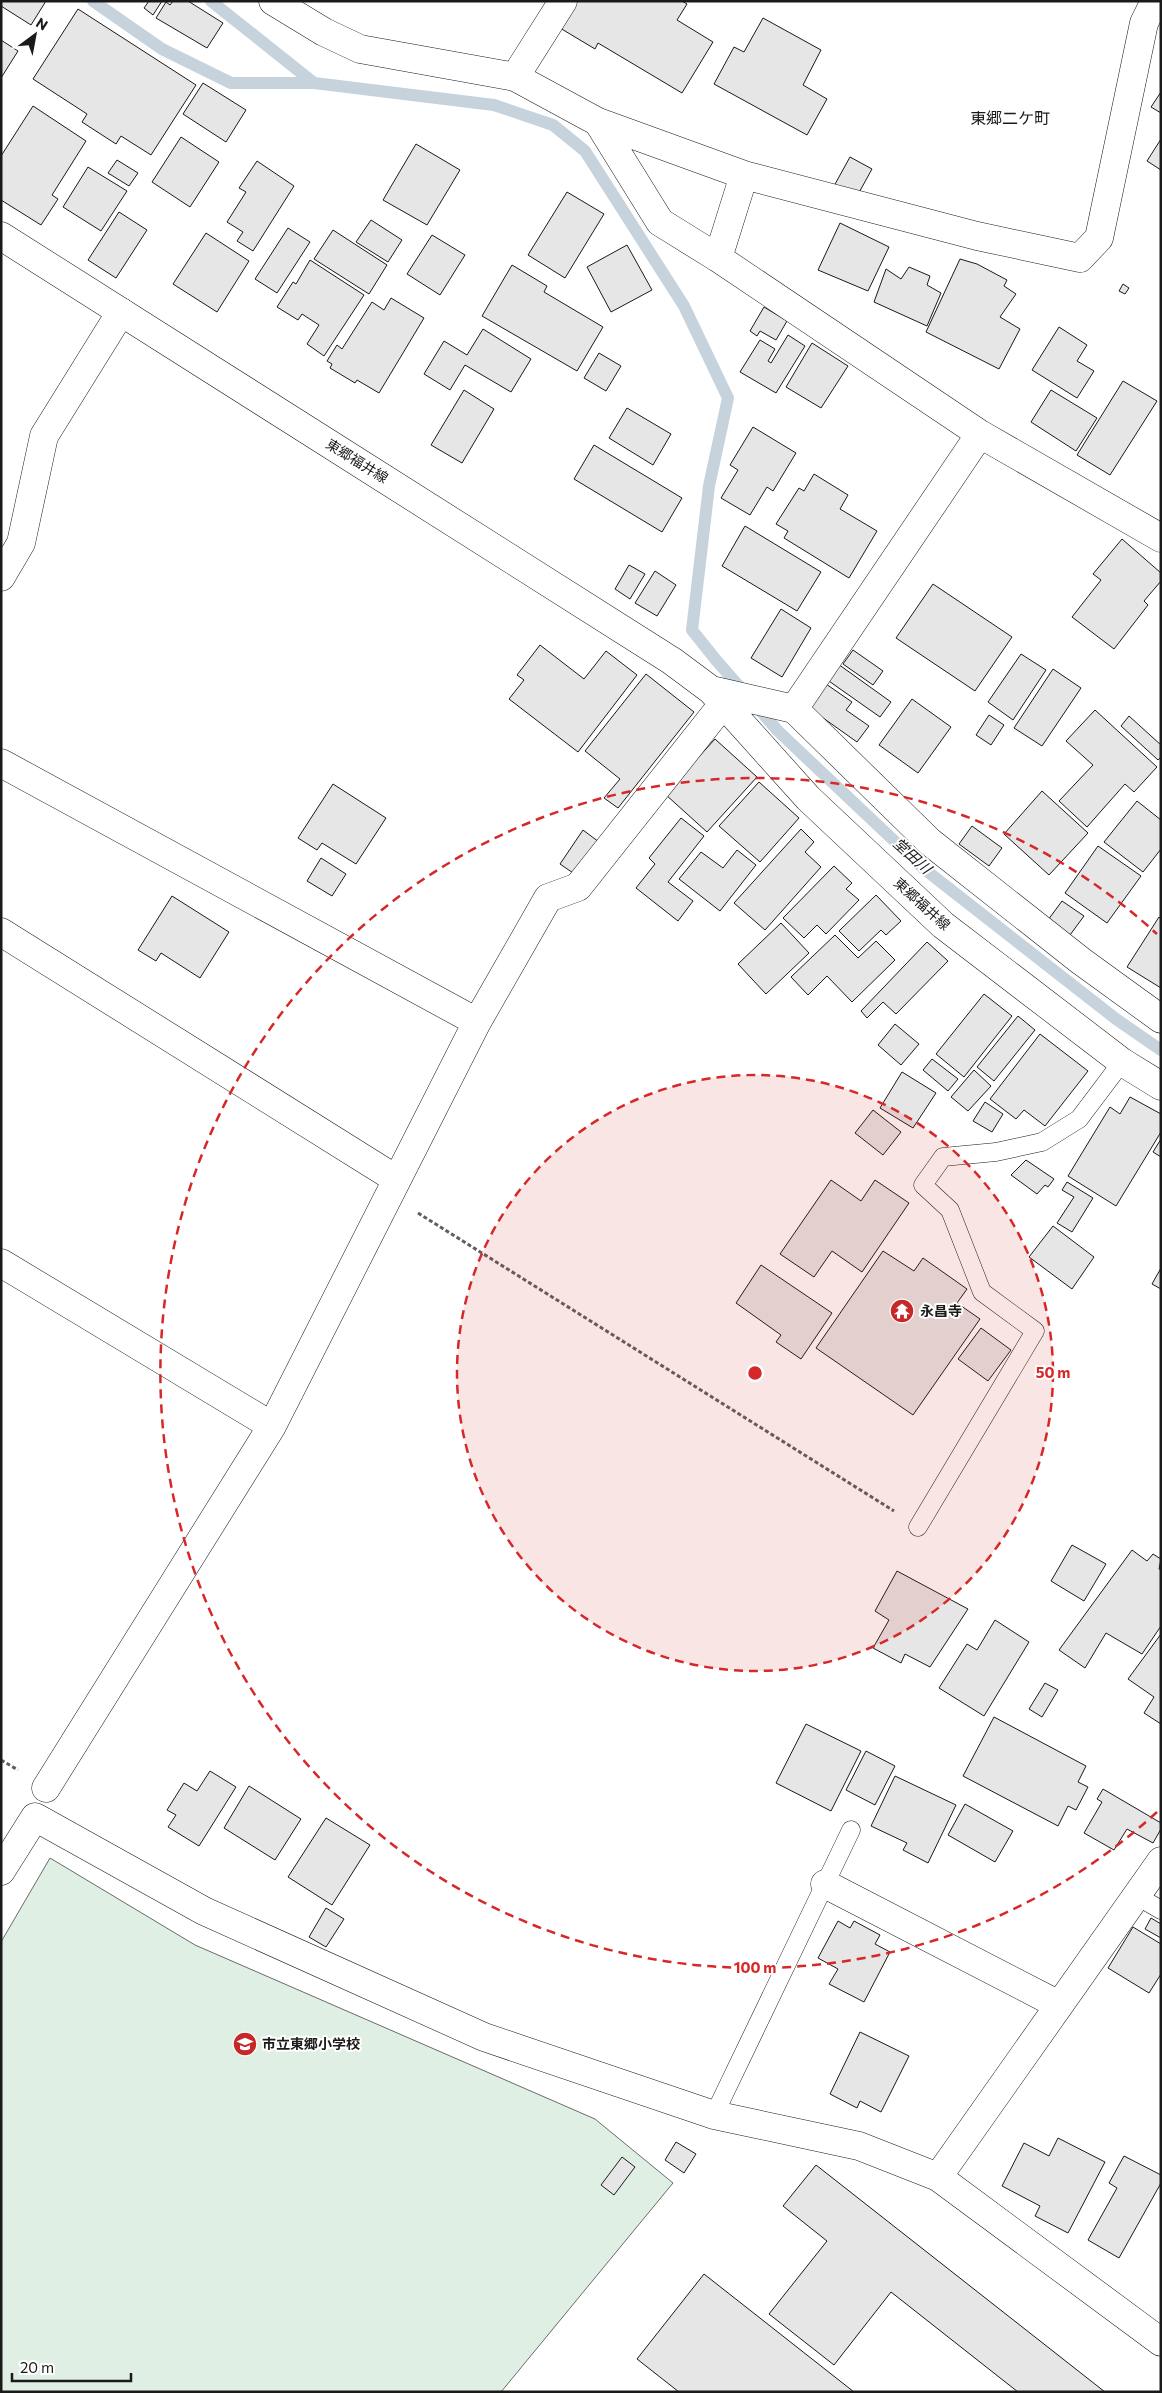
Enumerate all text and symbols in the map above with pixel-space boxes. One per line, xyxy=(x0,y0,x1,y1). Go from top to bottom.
north arrow xyxy=(10,10,60,60)
text: N xyxy=(33,14,51,34)
district label: 東郷二ケ町 xyxy=(970,108,1050,127)
street label: 東郷福井線 xyxy=(323,435,391,486)
water label: 堂田川 xyxy=(890,834,937,878)
street label: 東郷福井線 xyxy=(891,874,954,933)
temple icon: 永昌寺 xyxy=(889,1298,915,1324)
place label: 永昌寺 xyxy=(920,1302,962,1319)
text: 50 m xyxy=(1036,1363,1070,1381)
centre of rings xyxy=(746,1364,764,1382)
text: 100 m xyxy=(734,1958,776,1976)
school or university icon: 市立東郷小学校 xyxy=(232,2031,258,2057)
place label: 市立東郷小学校 xyxy=(262,2035,360,2052)
scale bar xyxy=(12,2350,131,2382)
text: 20 m xyxy=(20,2358,54,2376)

